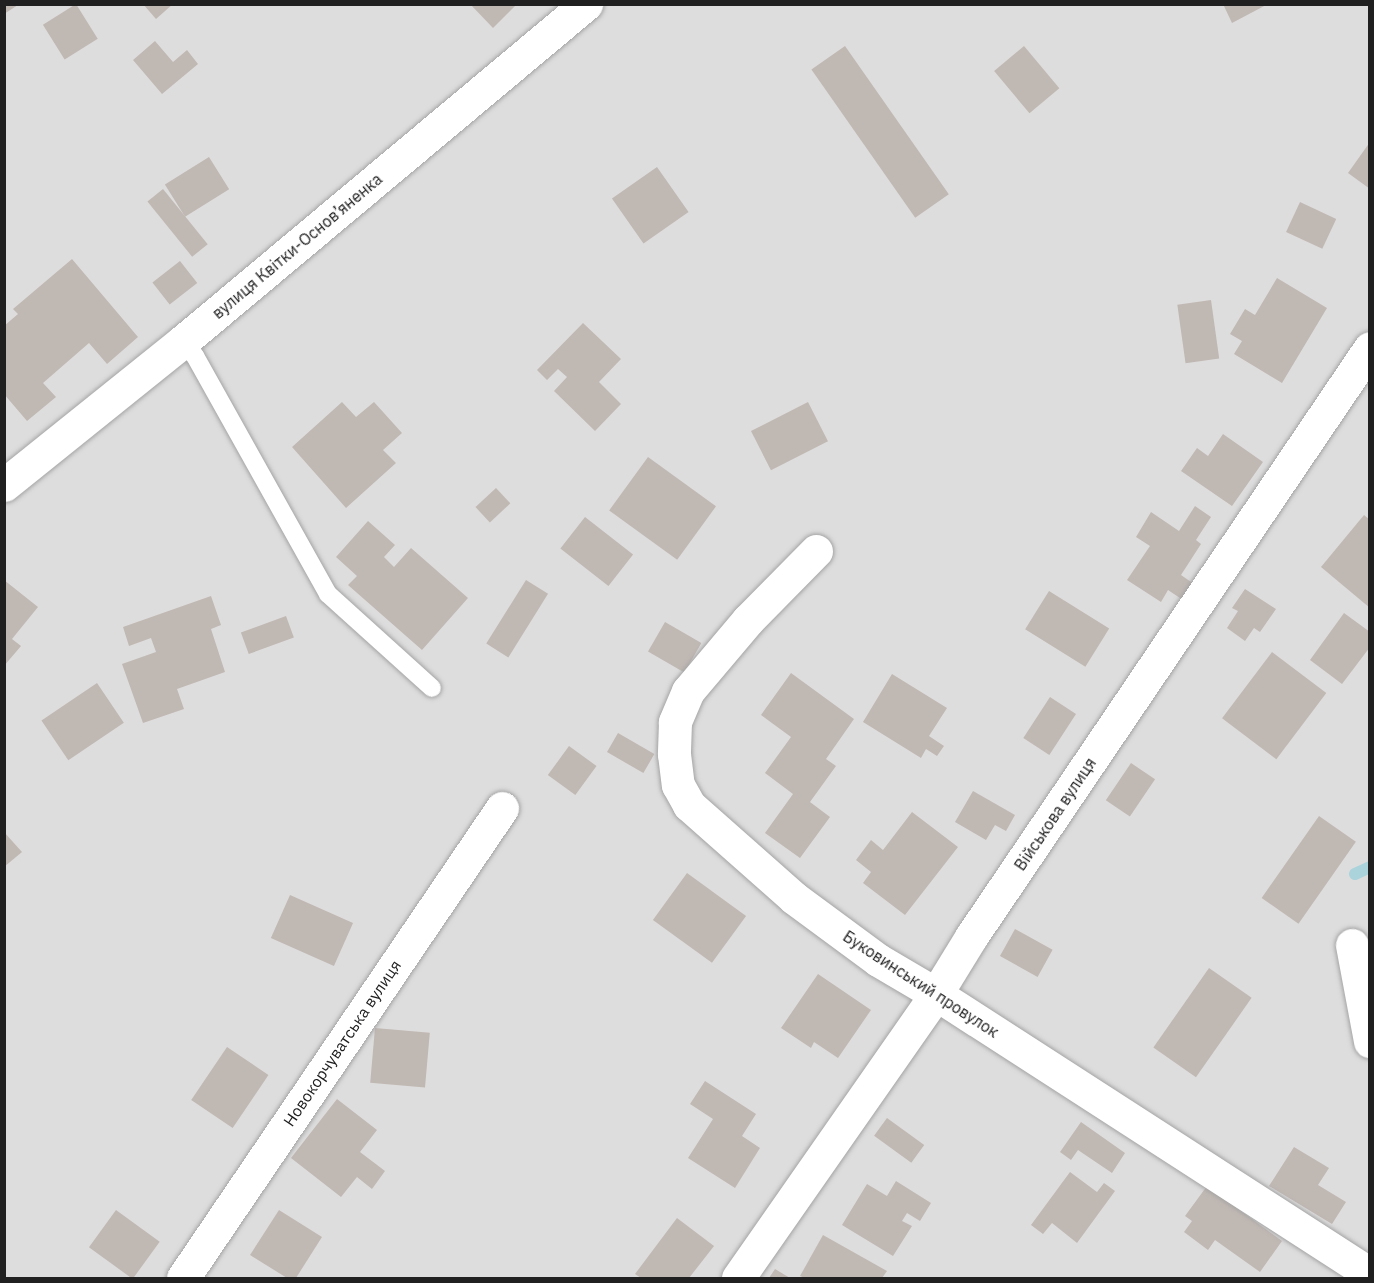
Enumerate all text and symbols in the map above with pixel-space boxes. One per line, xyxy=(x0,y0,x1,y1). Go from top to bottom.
street label: вулиця Квітки-Основ’яненка xyxy=(208,169,386,323)
street label: Військова вулиця xyxy=(1010,754,1100,874)
street label: Буковинський провулок xyxy=(840,926,1002,1042)
street label: Новокорчуватська вулиця xyxy=(279,956,405,1130)

